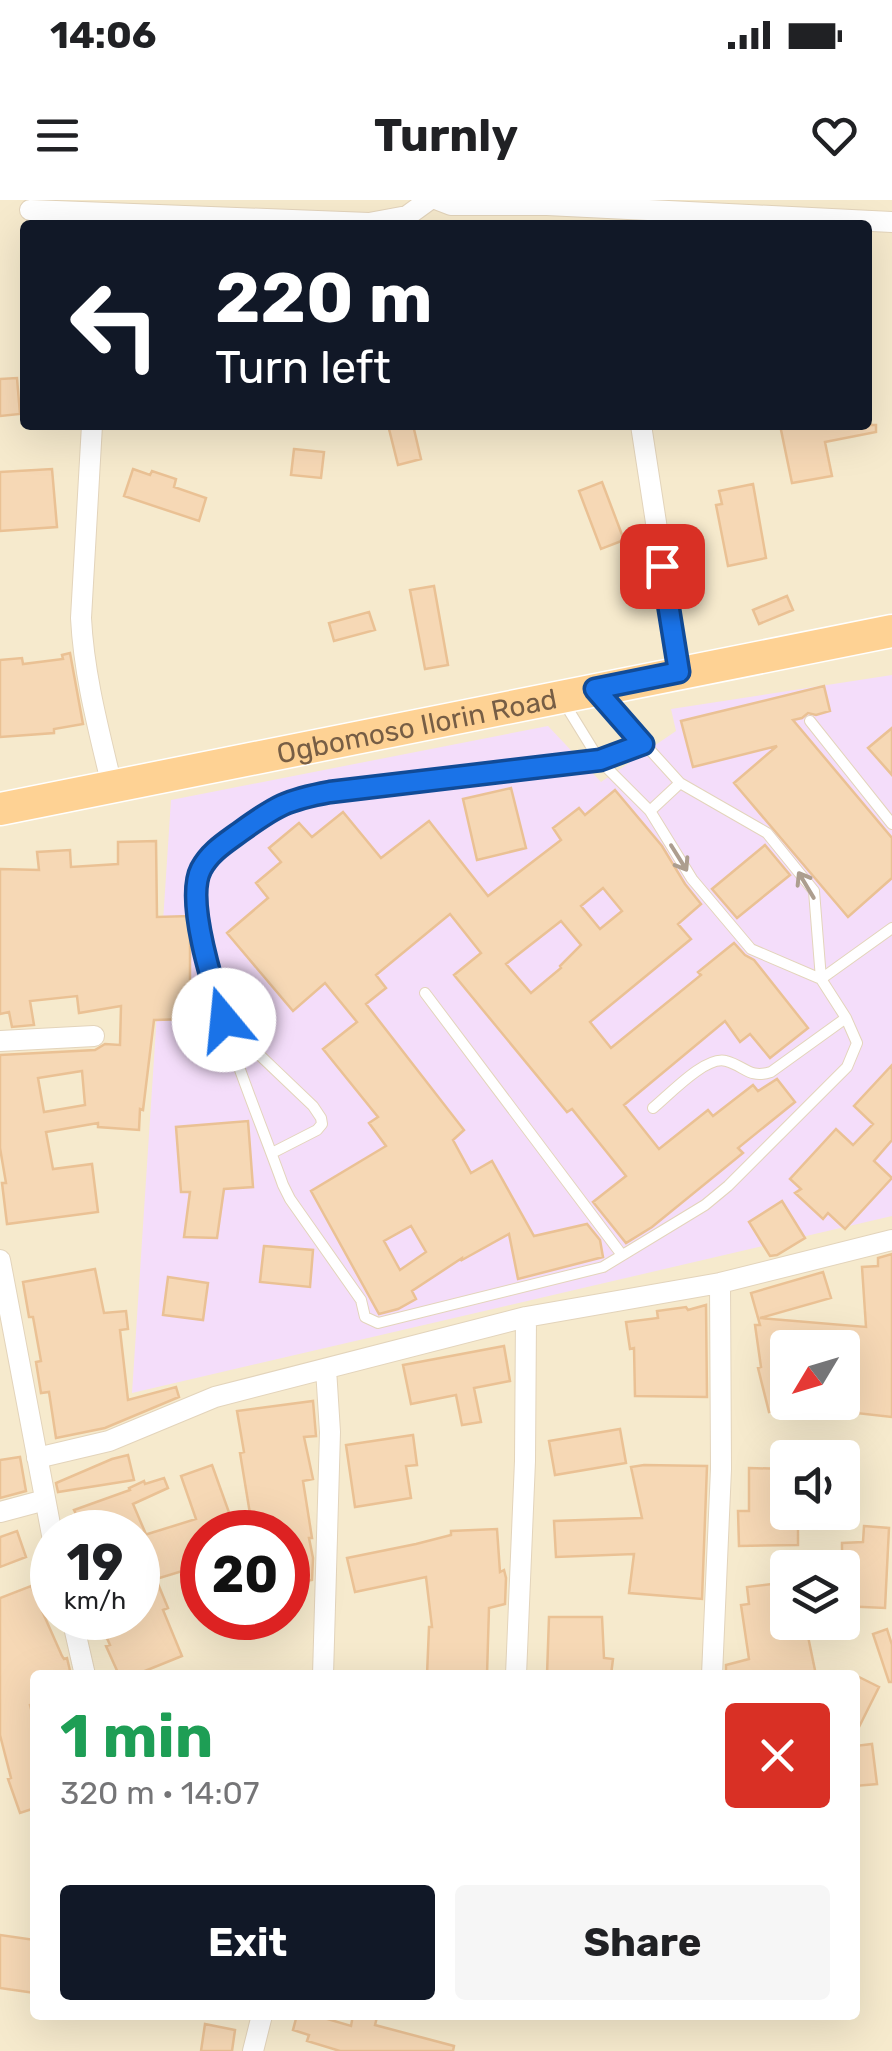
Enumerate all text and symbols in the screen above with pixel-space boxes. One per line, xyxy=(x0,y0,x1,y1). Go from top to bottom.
text: 14:06 xyxy=(50,12,157,58)
icon: menu xyxy=(30,108,85,163)
icon: heart xyxy=(807,108,862,163)
text: Turnly xyxy=(374,109,518,162)
text: 220 m xyxy=(215,257,433,340)
icon: left xyxy=(50,260,180,390)
text: Turn left xyxy=(215,341,391,394)
pin xyxy=(620,524,705,609)
icon: arrive xyxy=(635,539,690,594)
street label: Ogbomoso Ilorin Road xyxy=(274,682,560,770)
one-way arrow xyxy=(669,843,690,872)
one-way arrow xyxy=(796,871,816,900)
position arrow xyxy=(172,968,276,1072)
north arrow xyxy=(770,1330,860,1420)
map controls xyxy=(770,1330,860,1640)
button: sound xyxy=(770,1440,860,1530)
speed limit sign: 20 xyxy=(180,1510,310,1640)
text: 19 xyxy=(67,1533,123,1593)
button: layers xyxy=(770,1550,860,1640)
text: km/h xyxy=(64,1586,126,1615)
text: 1 min xyxy=(60,1701,213,1772)
button: close xyxy=(725,1703,830,1808)
text: 320 m · 14:07 xyxy=(60,1774,259,1812)
button: Exit xyxy=(60,1885,435,2000)
button: Share xyxy=(455,1885,830,2000)

